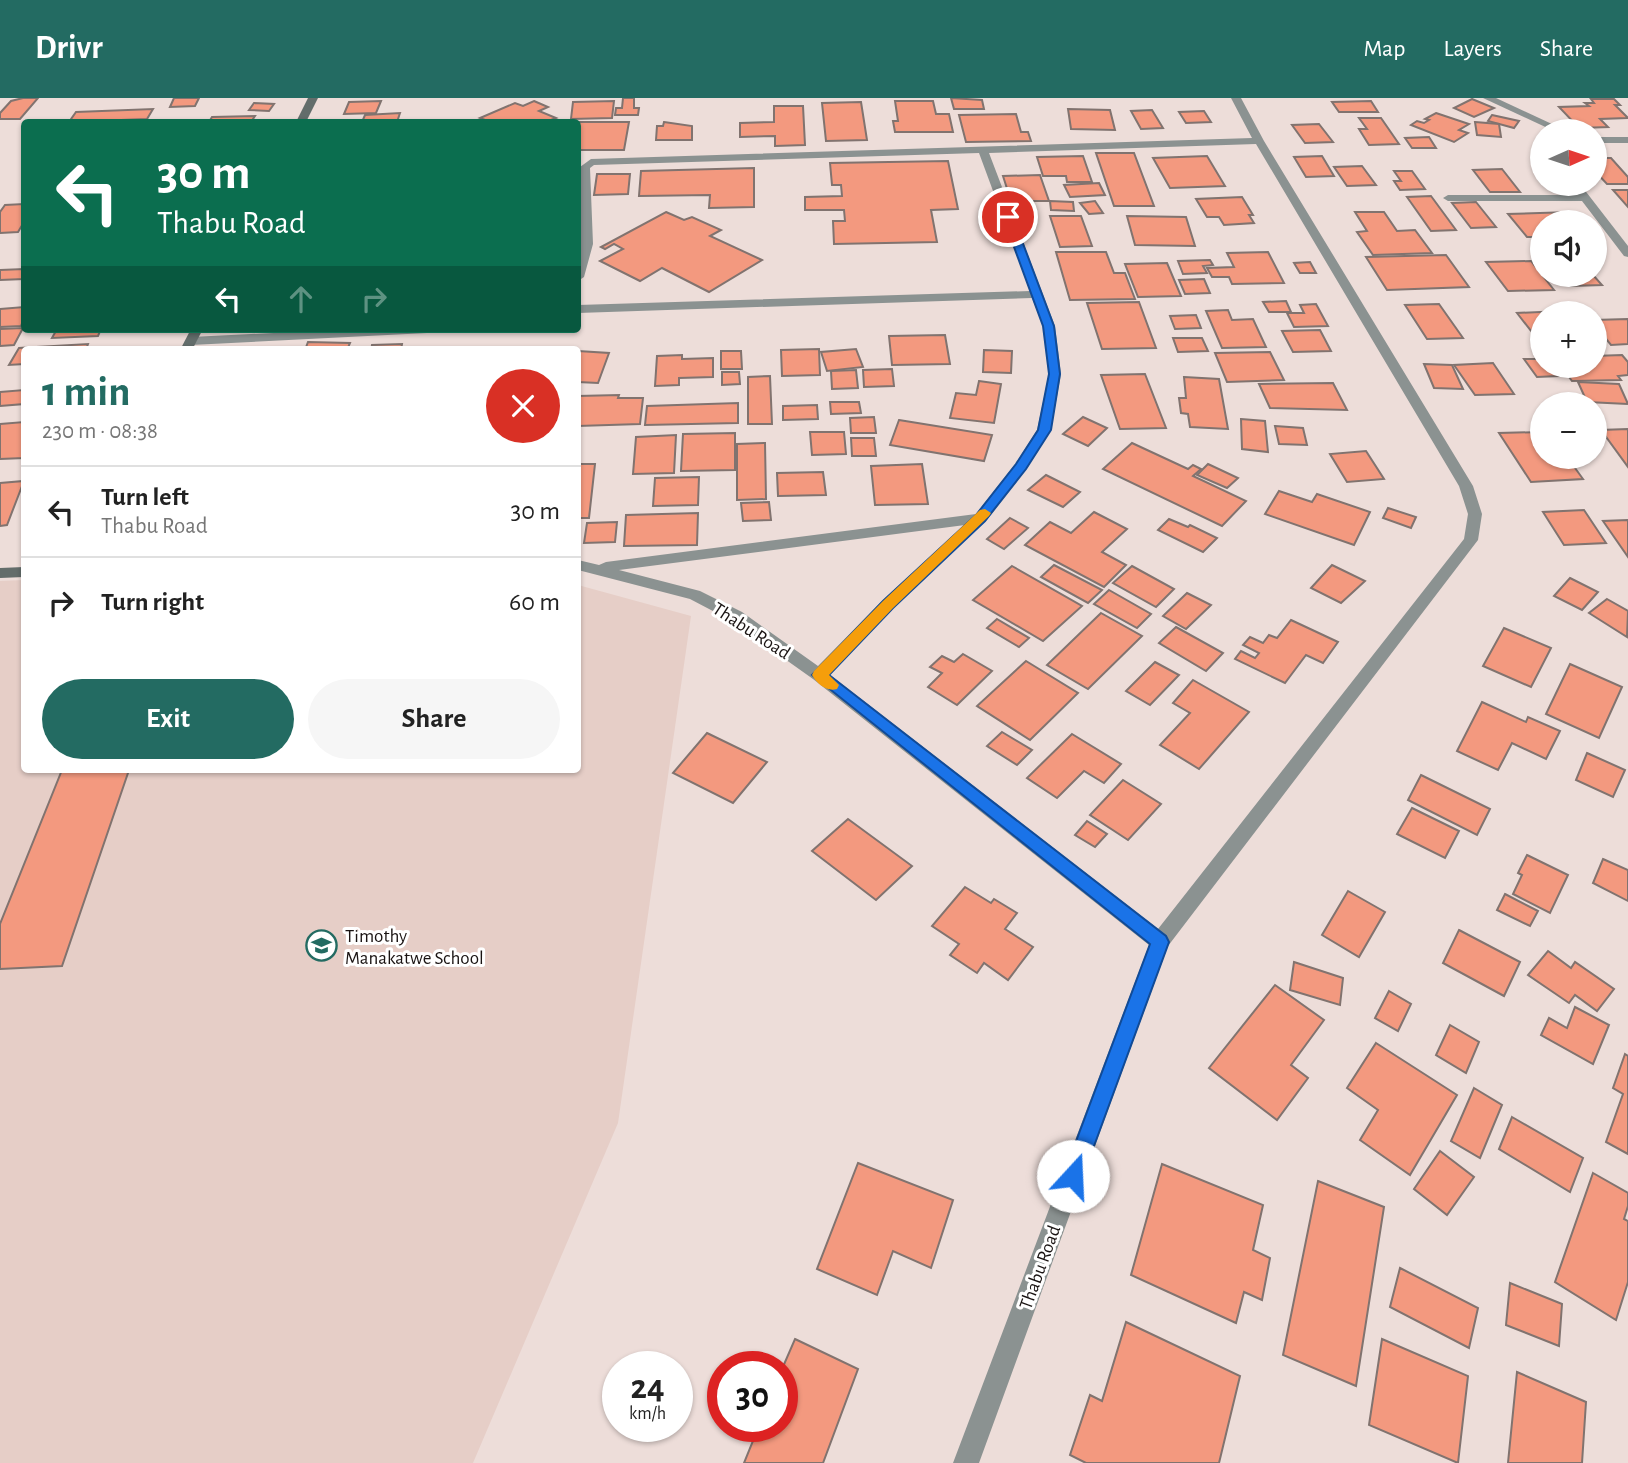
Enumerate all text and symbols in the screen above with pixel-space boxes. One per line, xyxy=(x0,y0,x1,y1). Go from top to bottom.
text: Drivr xyxy=(35,32,103,65)
text: Map xyxy=(1363,37,1405,61)
text: Layers xyxy=(1443,37,1502,61)
text: Share xyxy=(1540,37,1593,61)
north arrow xyxy=(1530,119,1606,196)
map controls xyxy=(1530,119,1607,469)
icon: left xyxy=(42,147,133,238)
text: 30 m xyxy=(157,149,251,198)
pin xyxy=(978,187,1038,247)
icon: arrive xyxy=(989,198,1027,236)
text: Thabu Road xyxy=(157,207,305,239)
button: sound xyxy=(1530,210,1607,287)
icon: left xyxy=(209,280,247,318)
icon: ahead xyxy=(282,280,320,318)
icon: right xyxy=(355,280,393,318)
button: + xyxy=(1530,301,1607,378)
button: close xyxy=(486,369,560,443)
text: 1 min xyxy=(42,371,131,413)
button: − xyxy=(1530,392,1607,469)
text: 230 m · 08:38 xyxy=(42,420,158,443)
text: Turn left xyxy=(101,484,189,510)
icon: left xyxy=(42,493,80,531)
text: 30 m xyxy=(510,498,560,524)
text: Thabu Road xyxy=(101,515,208,538)
icon: right xyxy=(42,584,80,622)
text: Turn right xyxy=(101,589,204,615)
text: 60 m xyxy=(509,589,560,615)
street label: Thabu Road xyxy=(709,599,793,663)
button: Exit xyxy=(42,679,294,759)
button: Share xyxy=(308,679,560,759)
place label: Timothy Manakatwe School xyxy=(345,927,484,968)
school or university icon: Timothy Manakatwe School xyxy=(305,929,339,963)
position arrow xyxy=(1036,1139,1110,1213)
street label: Thabu Road xyxy=(1016,1223,1064,1312)
speed limit sign: 30 xyxy=(707,1351,798,1442)
text: 24 xyxy=(630,1370,665,1405)
text: km/h xyxy=(629,1405,666,1423)

